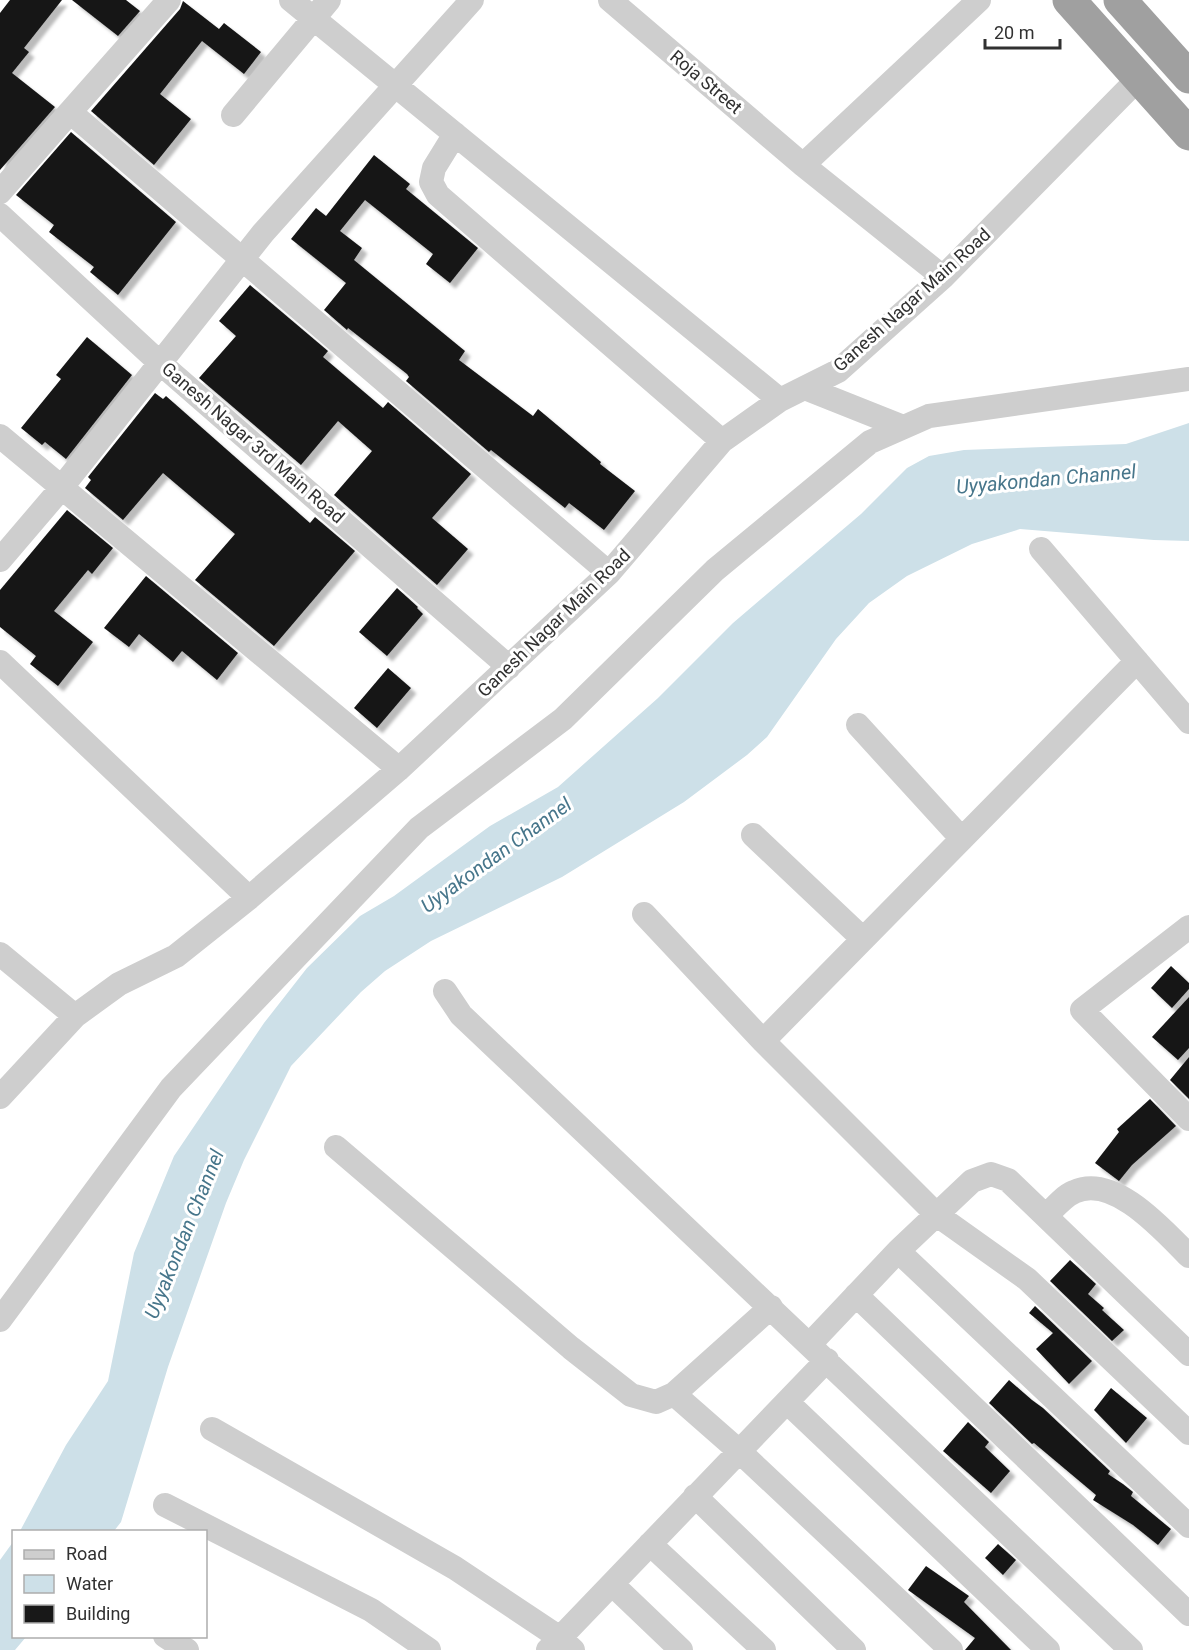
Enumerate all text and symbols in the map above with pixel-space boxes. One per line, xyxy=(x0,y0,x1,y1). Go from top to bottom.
scale bar xyxy=(985,12,1060,50)
text: 20 m xyxy=(994,22,1034,43)
street label: Roja Street xyxy=(666,45,747,118)
street label: Ganesh Nagar Main Road xyxy=(829,224,994,376)
street label: Ganesh Nagar 3rd Main Road xyxy=(158,358,349,527)
water label: Uyyakondan Channel xyxy=(955,459,1137,499)
street label: Ganesh Nagar Main Road xyxy=(473,544,634,701)
water label: Uyyakondan Channel xyxy=(416,792,576,918)
water label: Uyyakondan Channel xyxy=(139,1146,229,1322)
legend xyxy=(12,1530,207,1638)
text: Road xyxy=(66,1543,107,1564)
text: Water xyxy=(66,1573,113,1594)
text: Building xyxy=(66,1603,130,1624)

